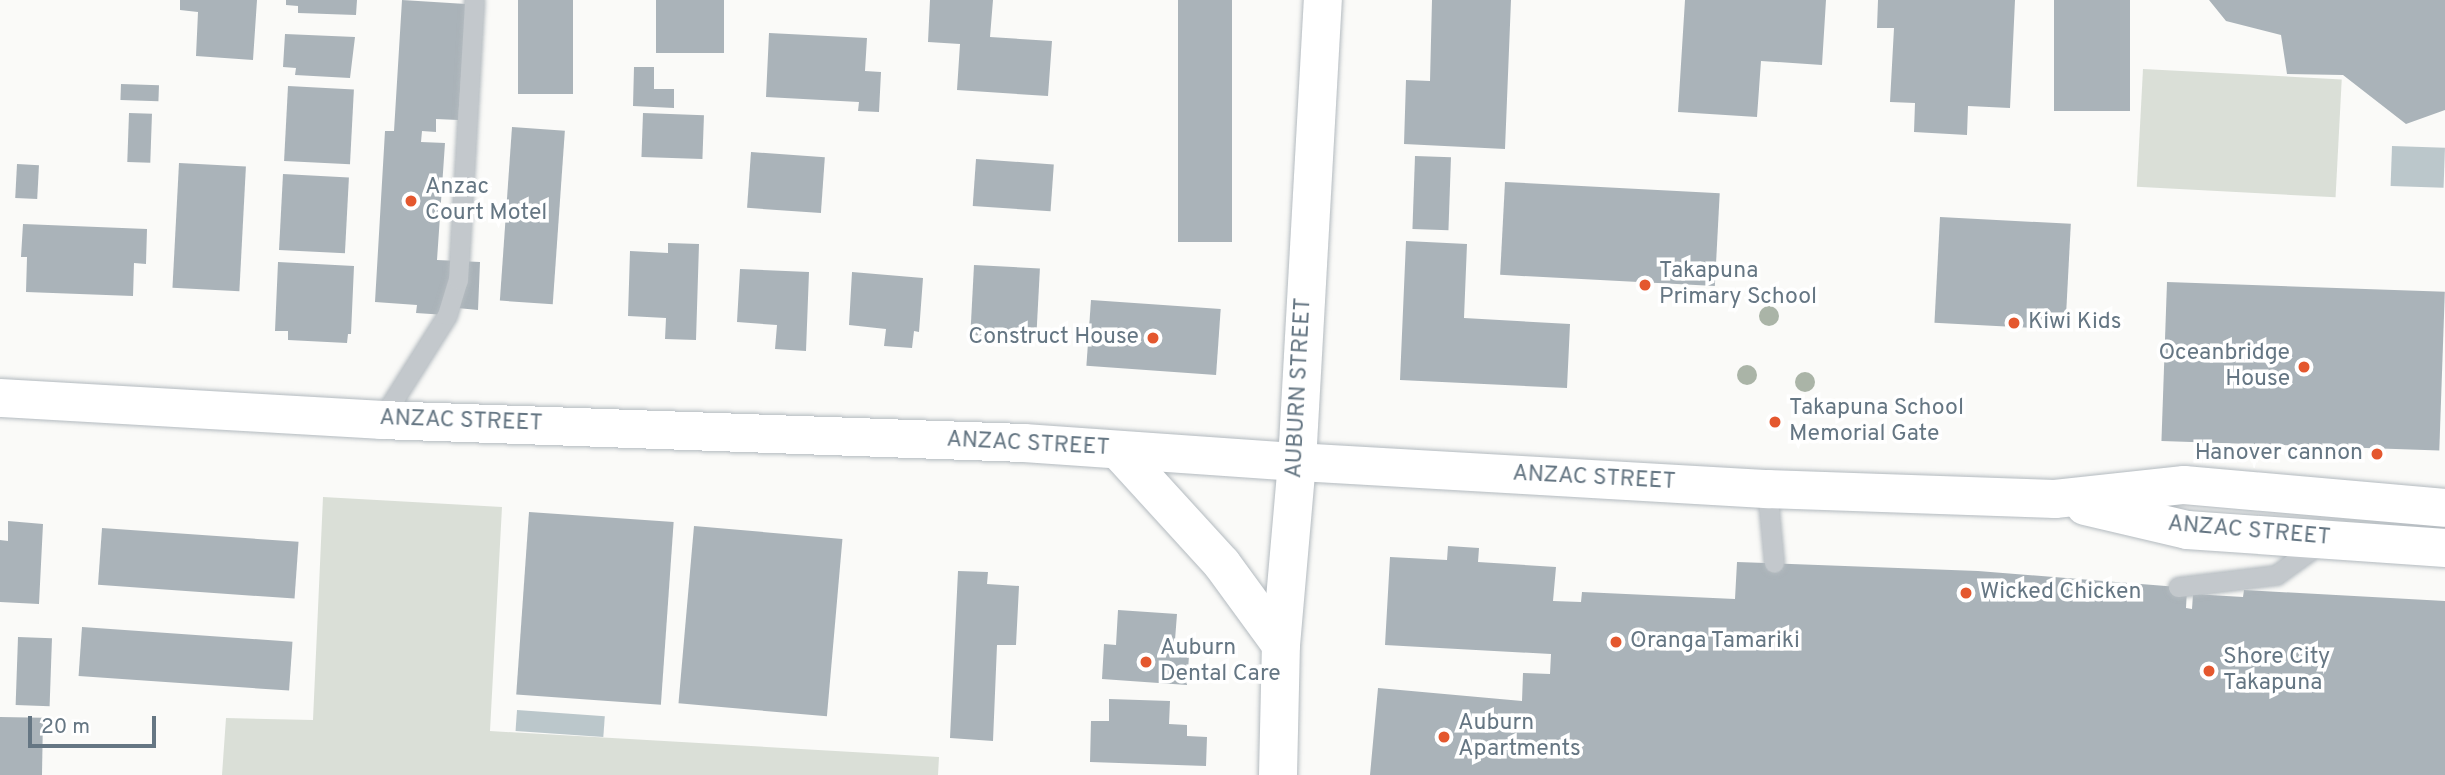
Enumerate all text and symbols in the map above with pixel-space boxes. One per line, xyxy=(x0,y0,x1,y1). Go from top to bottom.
place label: Anzac Court Motel xyxy=(425,174,547,228)
marker: Anzac Court Motel xyxy=(403,193,419,209)
place label: Takapuna Primary School xyxy=(1659,258,1817,312)
marker: Takapuna Primary School xyxy=(1637,277,1653,293)
street label: AUBURN STREET xyxy=(1281,297,1319,479)
place label: Kiwi Kids xyxy=(2028,309,2121,337)
marker: Kiwi Kids xyxy=(2006,315,2022,331)
place label: Construct House xyxy=(968,324,1139,352)
marker: Construct House xyxy=(1145,330,1161,346)
place label: Oceanbridge House xyxy=(2159,340,2290,394)
marker: Oceanbridge House xyxy=(2296,359,2312,375)
place label: Takapuna School Memorial Gate xyxy=(1789,395,1964,449)
street label: ANZAC STREET xyxy=(379,405,543,439)
marker: Takapuna School Memorial Gate xyxy=(1767,414,1783,430)
street label: ANZAC STREET xyxy=(946,427,1110,463)
place label: Hanover cannon xyxy=(2195,440,2363,468)
marker: Hanover cannon xyxy=(2369,446,2385,462)
street label: ANZAC STREET xyxy=(1512,461,1676,497)
street label: ANZAC STREET xyxy=(2166,511,2332,553)
place label: Wicked Chicken xyxy=(1980,579,2142,607)
marker: Wicked Chicken xyxy=(1958,585,1974,601)
place label: Oranga Tamariki xyxy=(1630,628,1801,656)
marker: Oranga Tamariki xyxy=(1608,634,1624,650)
place label: Auburn Dental Care xyxy=(1160,635,1281,689)
place label: Shore City Takapuna xyxy=(2223,644,2330,698)
marker: Auburn Dental Care xyxy=(1138,654,1154,670)
marker: Shore City Takapuna xyxy=(2201,663,2217,679)
scale bar xyxy=(32,702,159,746)
place label: Auburn Apartments xyxy=(1458,710,1581,764)
text: 20 m xyxy=(41,714,90,741)
marker: Auburn Apartments xyxy=(1436,729,1452,745)

